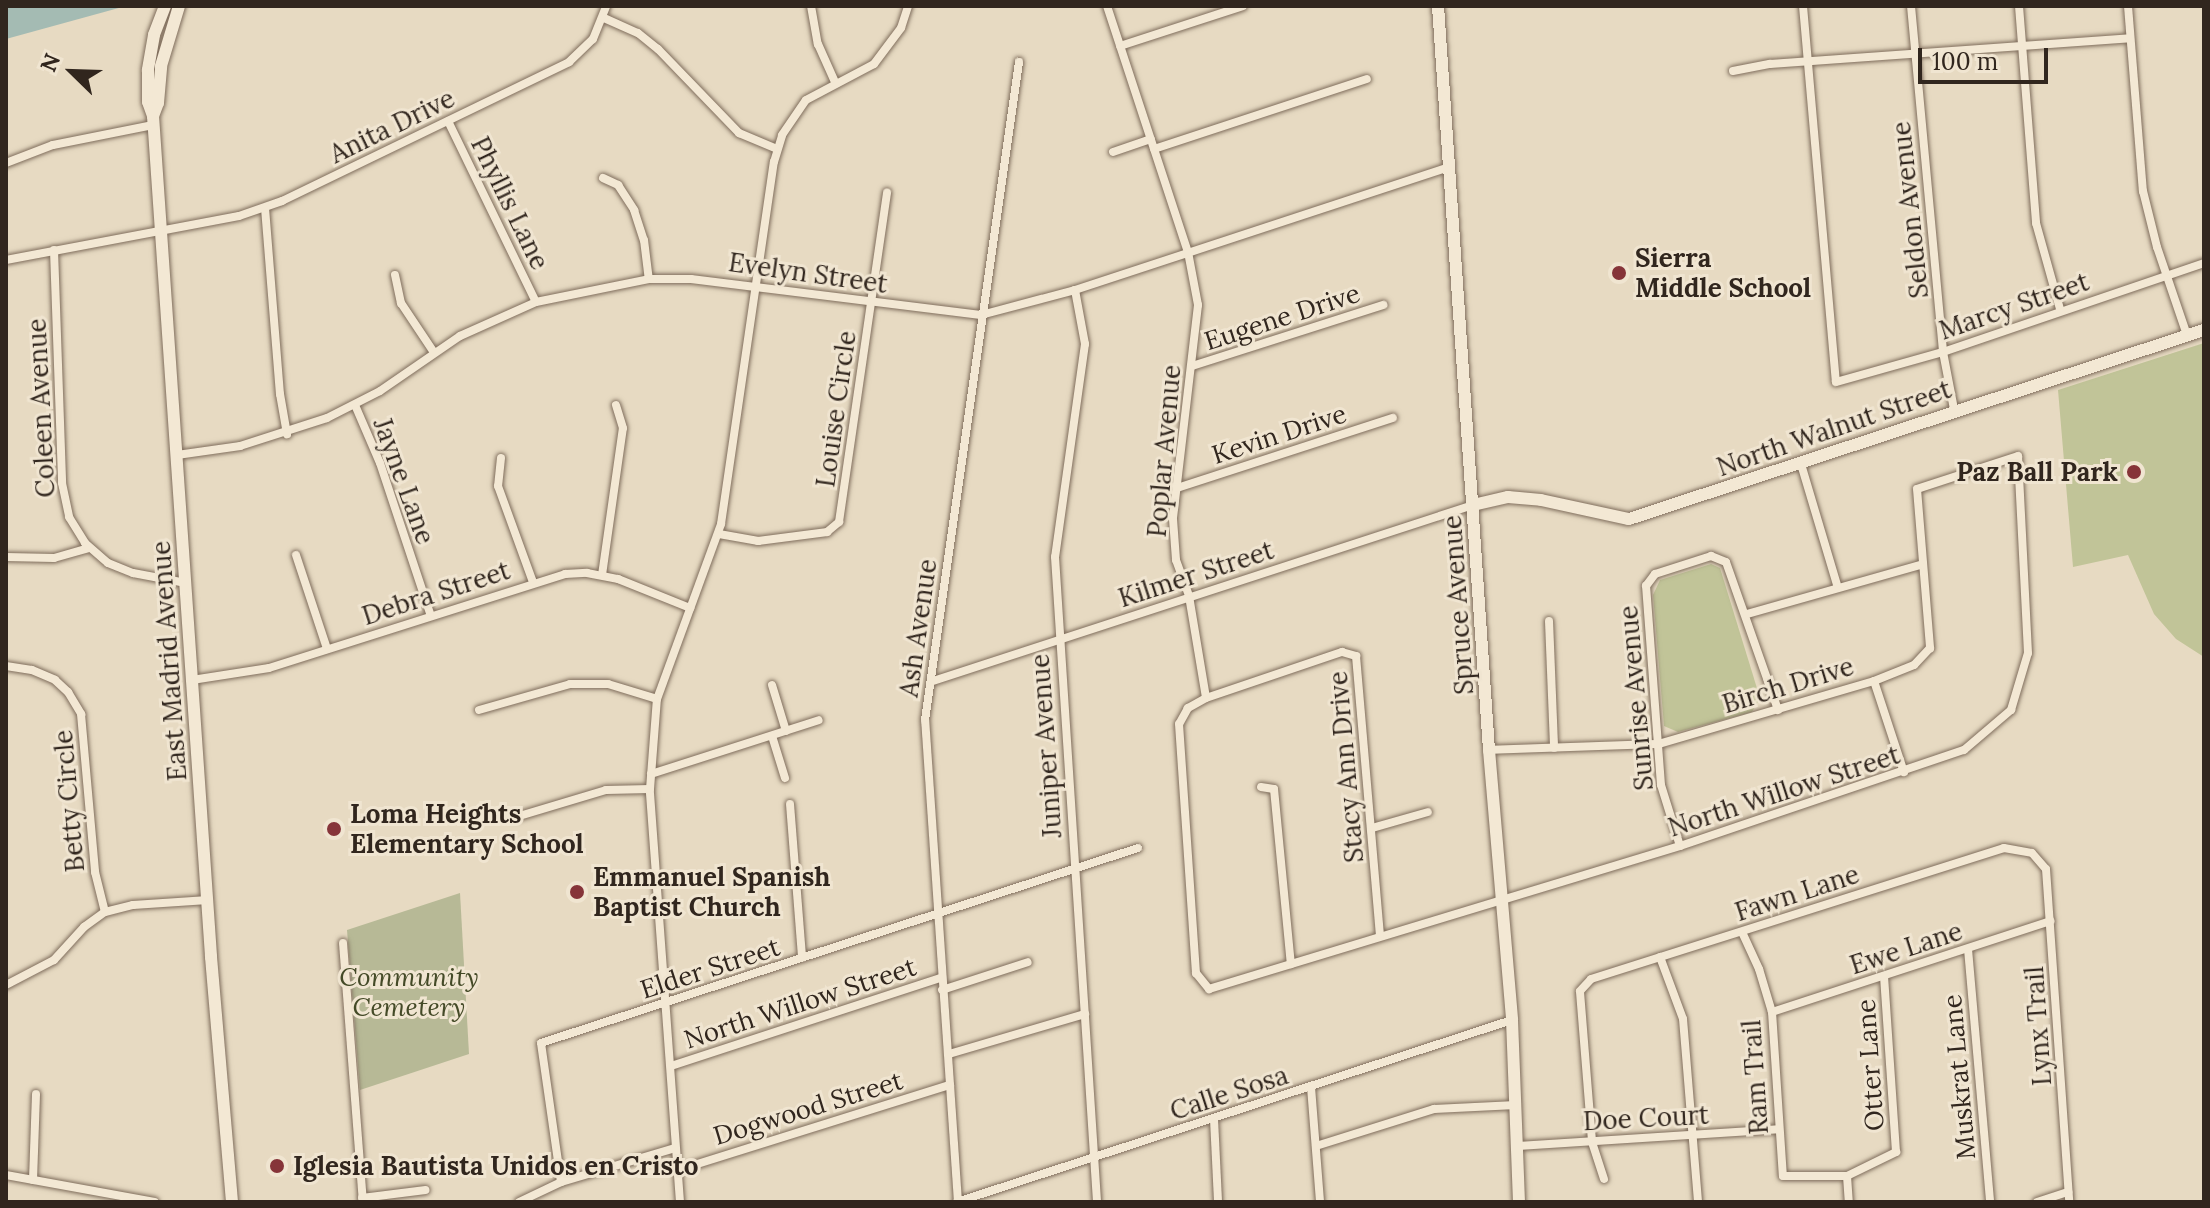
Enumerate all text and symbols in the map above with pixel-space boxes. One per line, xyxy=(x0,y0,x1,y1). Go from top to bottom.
north arrow xyxy=(32,32,112,112)
scale bar xyxy=(1922,32,2052,82)
text: 100 m xyxy=(1932,46,1998,77)
text: N xyxy=(34,49,66,76)
street label: Anita Drive xyxy=(324,82,460,170)
street label: Seldon Avenue xyxy=(1885,120,1935,300)
street label: Phyllis Lane xyxy=(464,132,556,274)
place label: Sierra Middle School xyxy=(1635,242,1811,304)
street label: Evelyn Street xyxy=(727,246,889,300)
marker: Sierra Middle School xyxy=(1610,264,1628,282)
street label: Marcy Street xyxy=(1935,266,2093,346)
street label: Eugene Drive xyxy=(1200,277,1364,357)
street label: Coleen Avenue xyxy=(21,318,61,498)
street label: Louise Circle xyxy=(810,329,862,489)
street label: Poplar Avenue xyxy=(1141,363,1187,539)
street label: North Walnut Street xyxy=(1713,373,1955,483)
street label: Kevin Drive xyxy=(1208,398,1350,470)
street label: Jayne Lane xyxy=(367,414,441,548)
place label: Paz Ball Park xyxy=(1956,456,2118,488)
marker: Paz Ball Park xyxy=(2125,463,2143,481)
street label: Spruce Avenue xyxy=(1436,514,1480,696)
street label: Kilmer Street xyxy=(1114,534,1278,614)
street label: East Madrid Avenue xyxy=(145,540,193,782)
street label: Debra Street xyxy=(358,554,514,632)
street label: Ash Avenue xyxy=(893,557,943,699)
street label: Sunrise Avenue xyxy=(1612,604,1660,792)
street label: Birch Drive xyxy=(1719,650,1857,720)
street label: Juniper Avenue xyxy=(1024,653,1068,839)
street label: Stacy Ann Drive xyxy=(1322,670,1370,864)
street label: Betty Circle xyxy=(47,729,91,873)
street label: North Willow Street xyxy=(1664,739,1904,843)
place label: Loma Heights Elementary School xyxy=(350,798,584,860)
marker: Loma Heights Elementary School xyxy=(325,820,343,838)
street label: Fawn Lane xyxy=(1731,858,1863,928)
place label: Emmanuel Spanish Baptist Church xyxy=(593,861,830,922)
marker: Emmanuel Spanish Baptist Church xyxy=(568,883,586,901)
street label: Ewe Lane xyxy=(1846,915,1966,981)
street label: Elder Street xyxy=(636,931,784,1005)
street label: North Willow Street xyxy=(680,951,920,1055)
park label: Community Cemetery xyxy=(339,961,479,1022)
street label: Lynx Trail xyxy=(2018,965,2058,1087)
street label: Muskrat Lane xyxy=(1936,993,1982,1161)
street label: Otter Lane xyxy=(1850,998,1890,1132)
street label: Ram Trail xyxy=(1735,1019,1775,1135)
street label: Calle Sosa xyxy=(1166,1059,1292,1127)
street label: Dogwood Street xyxy=(710,1064,906,1152)
street label: Doe Court xyxy=(1582,1099,1710,1137)
place label: Iglesia Bautista Unidos en Cristo xyxy=(293,1150,699,1182)
marker: Iglesia Bautista Unidos en Cristo xyxy=(268,1157,286,1175)

